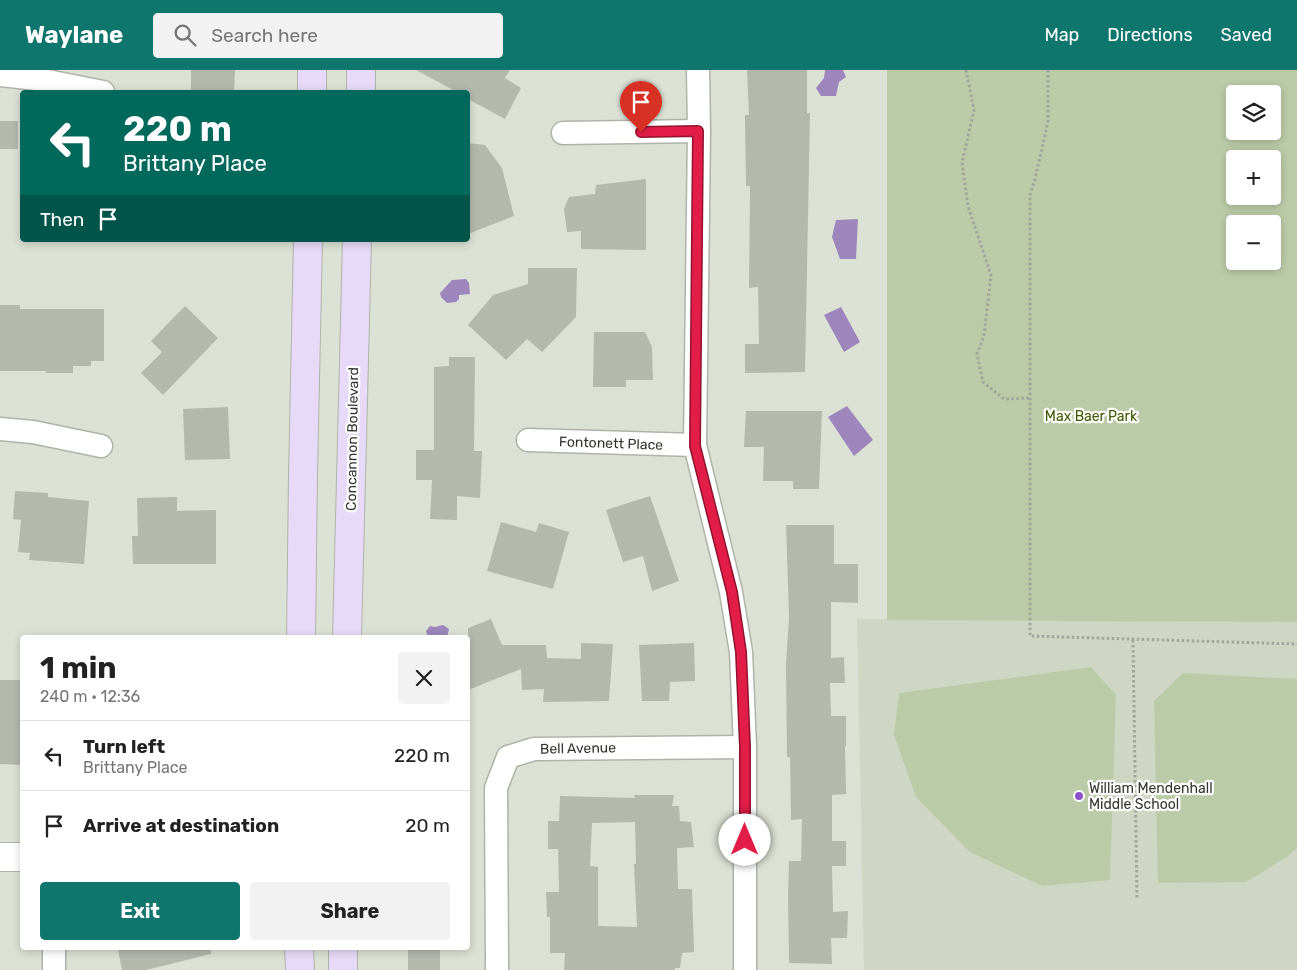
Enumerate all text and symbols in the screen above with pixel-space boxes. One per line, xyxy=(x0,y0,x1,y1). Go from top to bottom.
search box xyxy=(153,13,503,58)
text: Waylane xyxy=(25,21,123,49)
icon: search xyxy=(171,21,199,49)
text: Search here xyxy=(211,24,318,47)
text: Map xyxy=(1044,24,1079,46)
text: Directions xyxy=(1107,24,1193,46)
text: Saved xyxy=(1221,24,1272,46)
pin xyxy=(620,81,662,132)
map controls xyxy=(1226,85,1281,270)
button: layers xyxy=(1226,85,1281,140)
icon: arrive xyxy=(627,88,655,116)
text: 220 m xyxy=(123,108,232,150)
icon: left xyxy=(40,110,105,175)
text: Brittany Place xyxy=(123,150,267,177)
button: + xyxy=(1226,150,1281,205)
icon: arrive xyxy=(94,205,122,233)
text: Then xyxy=(40,208,84,231)
button: − xyxy=(1226,215,1281,270)
street label: Concannon Boulevard xyxy=(343,367,362,511)
park label: Max Baer Park xyxy=(1045,408,1138,425)
street label: Fontonett Place xyxy=(559,433,664,454)
text: 1 min xyxy=(40,650,117,686)
button: close xyxy=(398,652,450,704)
text: 240 m · 12:36 xyxy=(40,687,140,706)
text: Turn left xyxy=(83,735,165,758)
street label: Bell Avenue xyxy=(540,739,616,758)
icon: left xyxy=(40,742,68,770)
text: 220 m xyxy=(394,744,450,767)
text: Brittany Place xyxy=(83,758,188,777)
place label: William Mendenhall Middle School xyxy=(1089,780,1213,813)
marker: William Mendenhall Middle School xyxy=(1073,790,1085,802)
icon: arrive xyxy=(40,812,68,840)
position arrow xyxy=(718,813,770,865)
text: Arrive at destination xyxy=(83,814,279,837)
text: 20 m xyxy=(405,814,450,837)
button: Exit xyxy=(40,882,240,940)
button: Share xyxy=(250,882,450,940)

